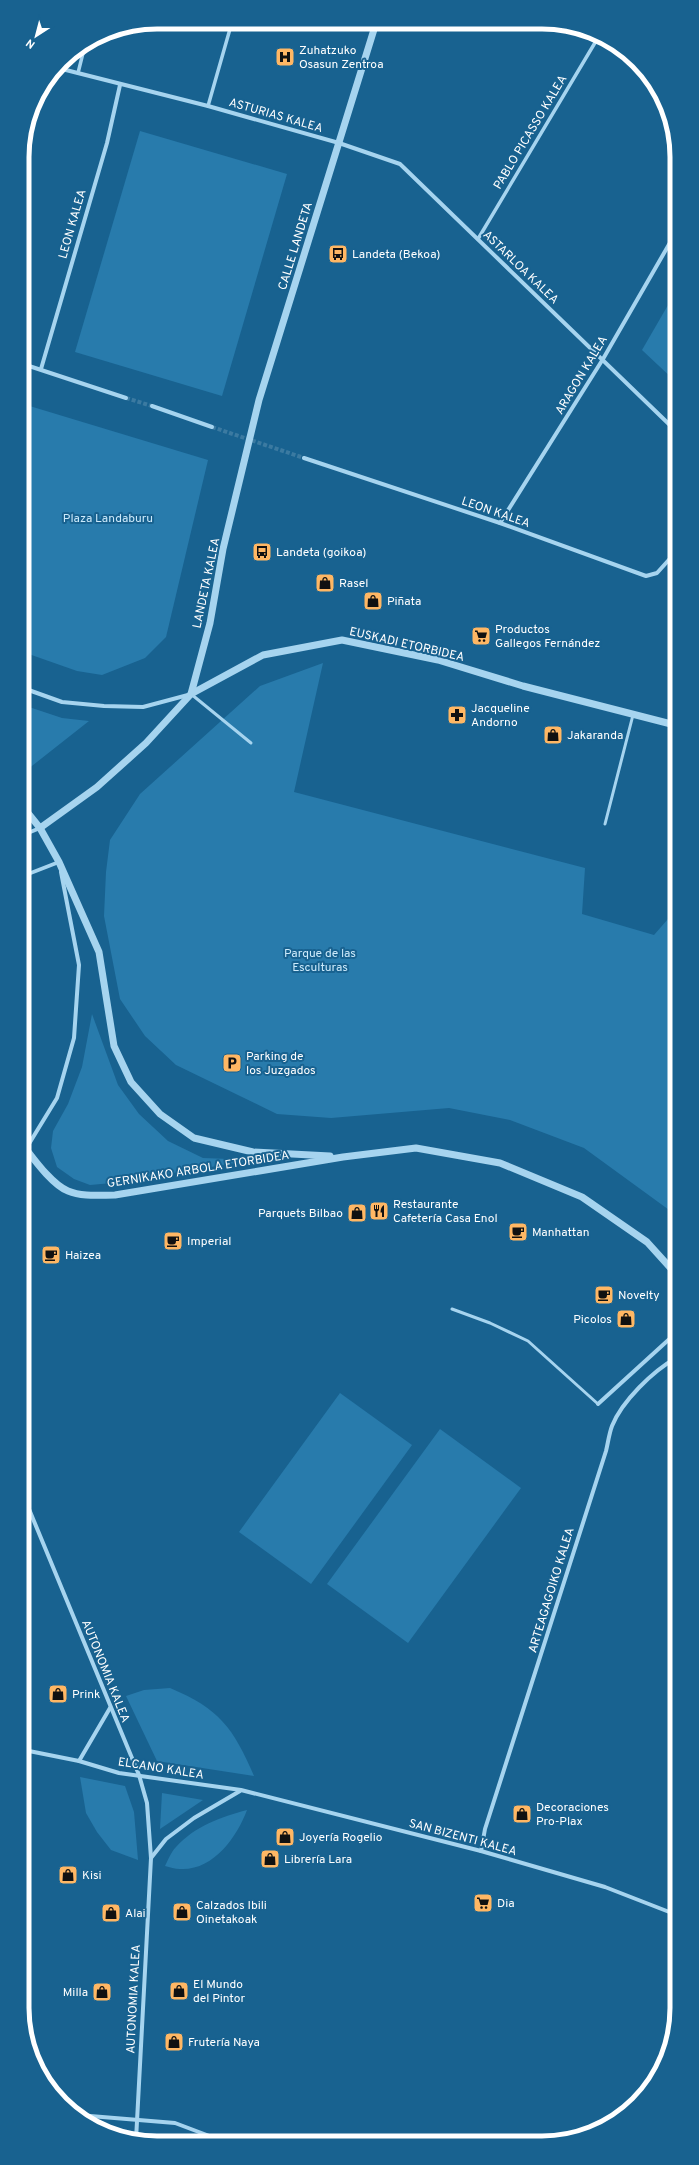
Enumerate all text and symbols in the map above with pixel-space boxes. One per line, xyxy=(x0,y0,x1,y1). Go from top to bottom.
north arrow xyxy=(16,16,56,56)
text: N xyxy=(23,35,38,51)
place label: Zuhatzuko Osasun Zentroa xyxy=(299,43,384,73)
hospital icon: Zuhatzuko Osasun Zentroa xyxy=(274,46,296,68)
street label: PABLO PICASSO KALEA xyxy=(490,72,571,193)
street label: ASTURIAS KALEA xyxy=(227,95,325,137)
street label: LEON KALEA xyxy=(55,188,91,261)
street label: CALLE LANDETA xyxy=(275,200,317,292)
street label: ASTARLOA KALEA xyxy=(479,227,562,308)
bus stop icon: Landeta (Bekoa) xyxy=(327,243,349,265)
place label: Landeta (Bekoa) xyxy=(352,247,440,263)
street label: ARAGON KALEA xyxy=(552,333,612,418)
street label: LEON KALEA xyxy=(459,494,532,532)
park label: Plaza Landaburu xyxy=(63,511,153,527)
street label: LANDETA KALEA xyxy=(190,536,224,630)
bus stop icon: Landeta (goikoa) xyxy=(251,541,273,563)
place label: Landeta (goikoa) xyxy=(276,545,366,561)
shop icon: Rasel xyxy=(314,572,336,594)
place label: Rasel xyxy=(339,576,368,592)
shop icon: Piñata xyxy=(362,590,384,612)
place label: Piñata xyxy=(387,594,421,610)
place label: Productos Gallegos Fernández xyxy=(495,622,600,652)
street label: EUSKADI ETORBIDEA xyxy=(348,624,466,666)
supermarket icon: Productos Gallegos Fernández xyxy=(470,625,492,647)
place label: Jacqueline Andorno xyxy=(471,701,530,731)
pharmacy icon: Jacqueline Andorno xyxy=(446,704,468,726)
shop icon: Jakaranda xyxy=(542,724,564,746)
place label: Jakaranda xyxy=(567,728,623,744)
park label: Parque de las Esculturas xyxy=(284,946,356,976)
place label: Parking de los Juzgados xyxy=(246,1049,316,1079)
parking icon: Parking de los Juzgados xyxy=(221,1052,243,1074)
street label: GERNIKAKO ARBOLA ETORBIDEA xyxy=(106,1148,290,1192)
place label: Restaurante Cafetería Casa Enol xyxy=(393,1197,498,1227)
restaurant icon: Restaurante Cafetería Casa Enol xyxy=(368,1200,390,1222)
shop icon: Parquets Bilbao xyxy=(346,1202,368,1224)
place label: Parquets Bilbao xyxy=(258,1206,343,1222)
cafe icon: Manhattan xyxy=(507,1221,529,1243)
place label: Manhattan xyxy=(532,1225,589,1241)
cafe icon: Imperial xyxy=(162,1230,184,1252)
place label: Imperial xyxy=(187,1234,231,1250)
cafe icon: Haizea xyxy=(40,1244,62,1266)
place label: Haizea xyxy=(65,1248,101,1264)
cafe icon: Novelty xyxy=(593,1284,615,1306)
place label: Novelty xyxy=(618,1288,660,1304)
shop icon: Picolos xyxy=(615,1308,637,1330)
place label: Picolos xyxy=(573,1312,612,1328)
street label: ARTEAGAGOIKO KALEA xyxy=(525,1526,579,1655)
street label: AUTONOMIA KALEA xyxy=(77,1618,133,1725)
shop icon: Prink xyxy=(47,1683,69,1705)
place label: Prink xyxy=(72,1687,100,1703)
street label: ELCANO KALEA xyxy=(117,1754,205,1784)
place label: Decoraciones Pro-Plax xyxy=(536,1800,609,1830)
shop icon: Decoraciones Pro-Plax xyxy=(511,1803,533,1825)
street label: SAN BIZENTI KALEA xyxy=(407,1816,519,1860)
shop icon: Joyería Rogelio xyxy=(274,1826,296,1848)
place label: Joyería Rogelio xyxy=(299,1830,383,1846)
shop icon: Librería Lara xyxy=(259,1848,281,1870)
place label: Librería Lara xyxy=(284,1852,352,1868)
shop icon: Kisi xyxy=(57,1864,79,1886)
place label: Kisi xyxy=(82,1868,102,1884)
supermarket icon: Dia xyxy=(472,1892,494,1914)
place label: Dia xyxy=(497,1896,515,1912)
place label: Calzados Ibili Oinetakoak xyxy=(196,1898,267,1928)
shop icon: Calzados Ibili Oinetakoak xyxy=(171,1901,193,1923)
shop icon: Alai xyxy=(100,1902,122,1924)
place label: Alai xyxy=(125,1906,146,1922)
street label: AUTONOMIA KALEA xyxy=(123,1944,145,2054)
place label: El Mundo del Pintor xyxy=(193,1977,245,2007)
shop icon: El Mundo del Pintor xyxy=(168,1980,190,2002)
shop icon: Milla xyxy=(91,1981,113,2003)
place label: Milla xyxy=(63,1985,88,2001)
shop icon: Frutería Naya xyxy=(163,2031,185,2053)
place label: Frutería Naya xyxy=(188,2035,260,2051)

